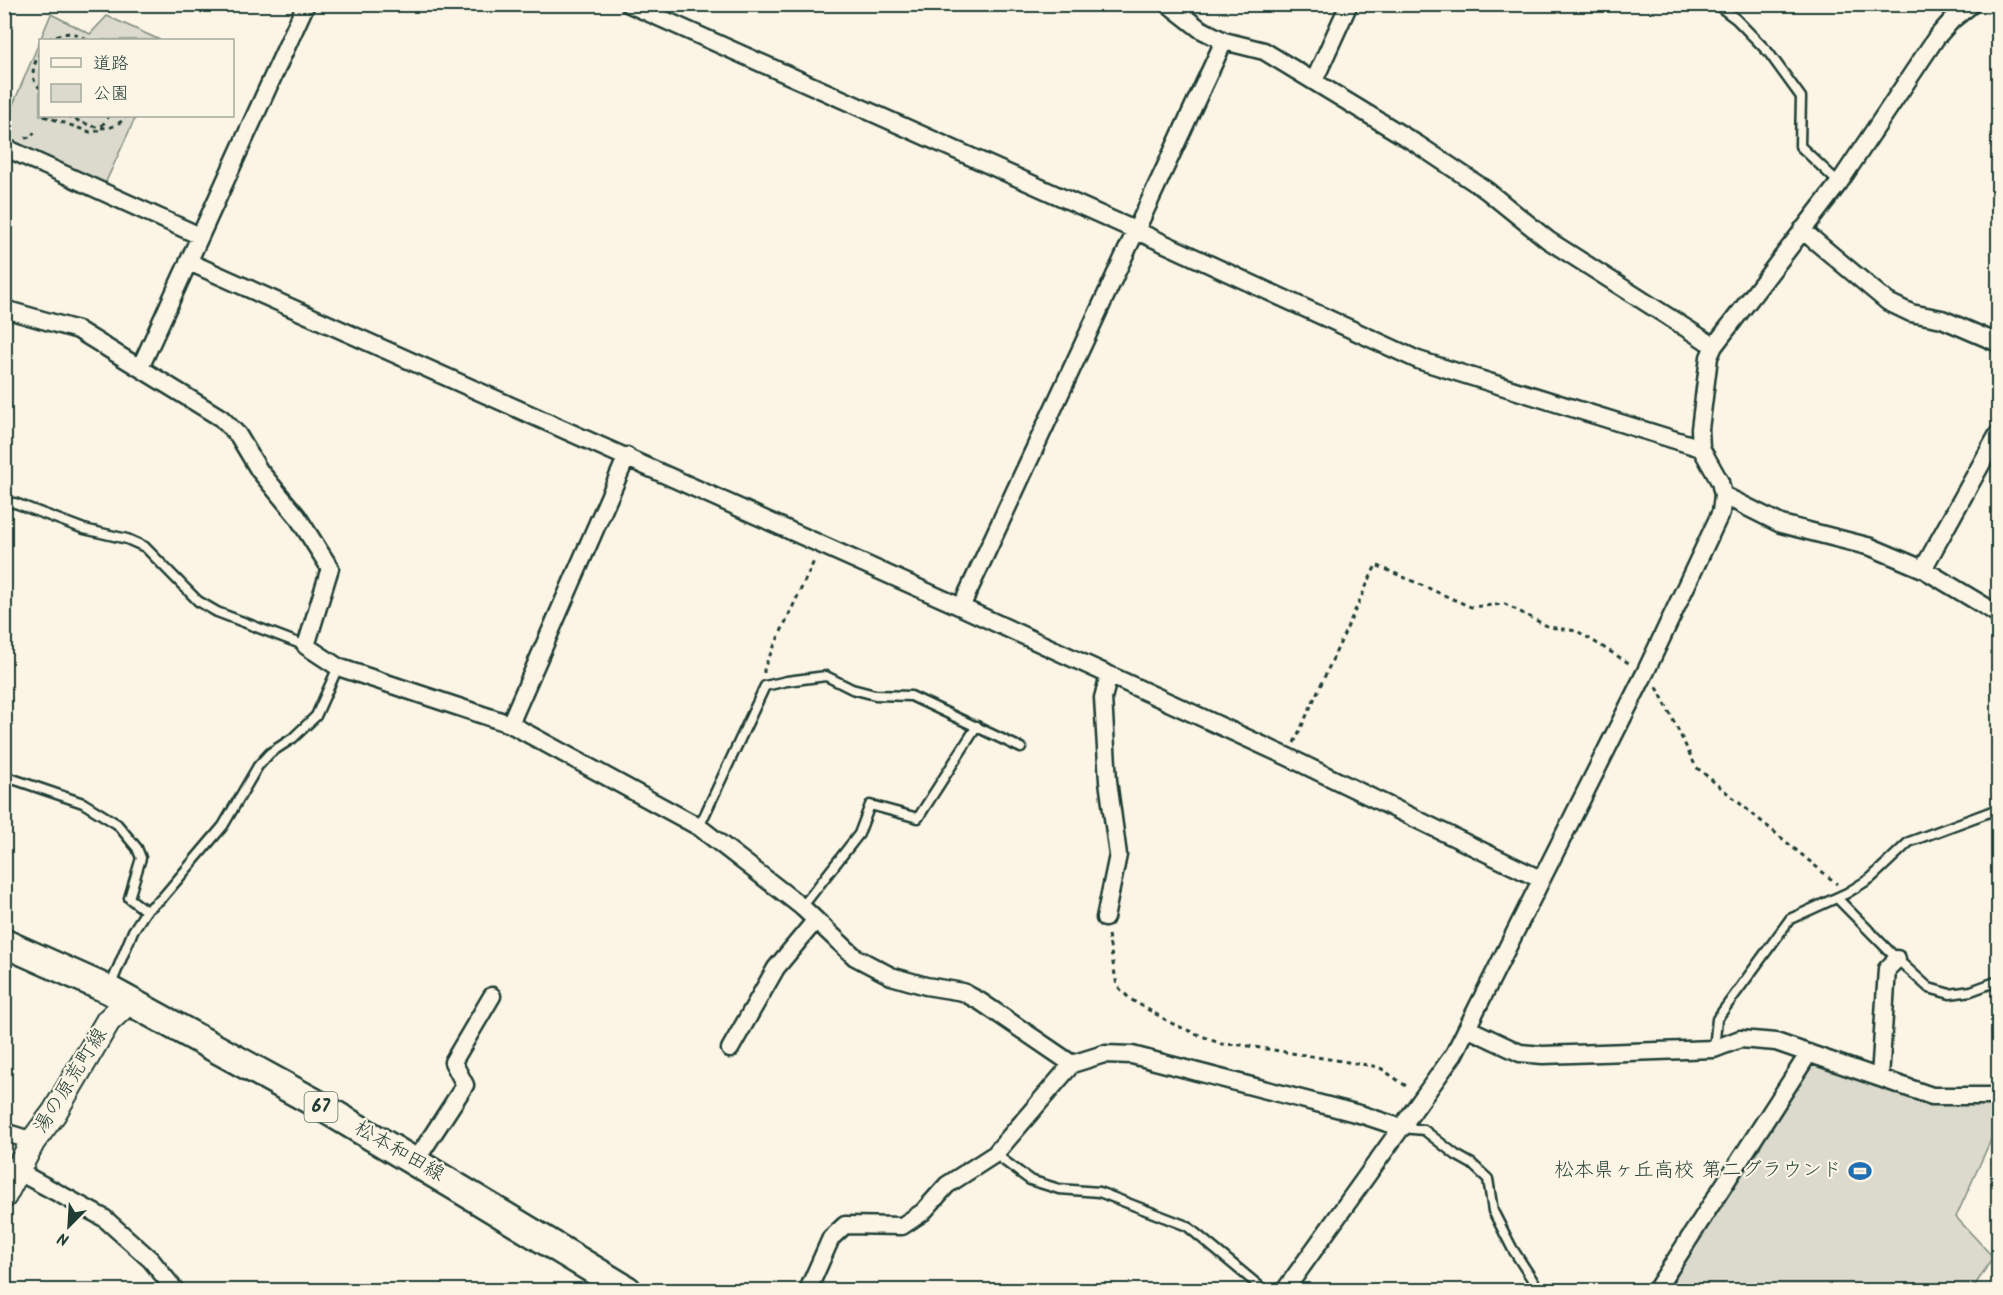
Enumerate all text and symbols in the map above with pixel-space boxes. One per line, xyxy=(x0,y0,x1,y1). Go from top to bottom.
legend xyxy=(39,39,234,117)
text: 道路 xyxy=(93,50,129,79)
text: 公園 xyxy=(93,80,129,109)
street label: 湯の原荒町線 xyxy=(26,1022,116,1140)
road number: 67 xyxy=(304,1092,338,1122)
street label: 松本和田線 xyxy=(348,1113,450,1191)
place label: 松本県ヶ丘高校 第二グラウンド xyxy=(1554,1155,1842,1187)
sports icon: 松本県ヶ丘高校 第二グラウンド xyxy=(1847,1158,1873,1184)
north arrow xyxy=(39,1196,99,1256)
text: N xyxy=(54,1225,73,1252)

